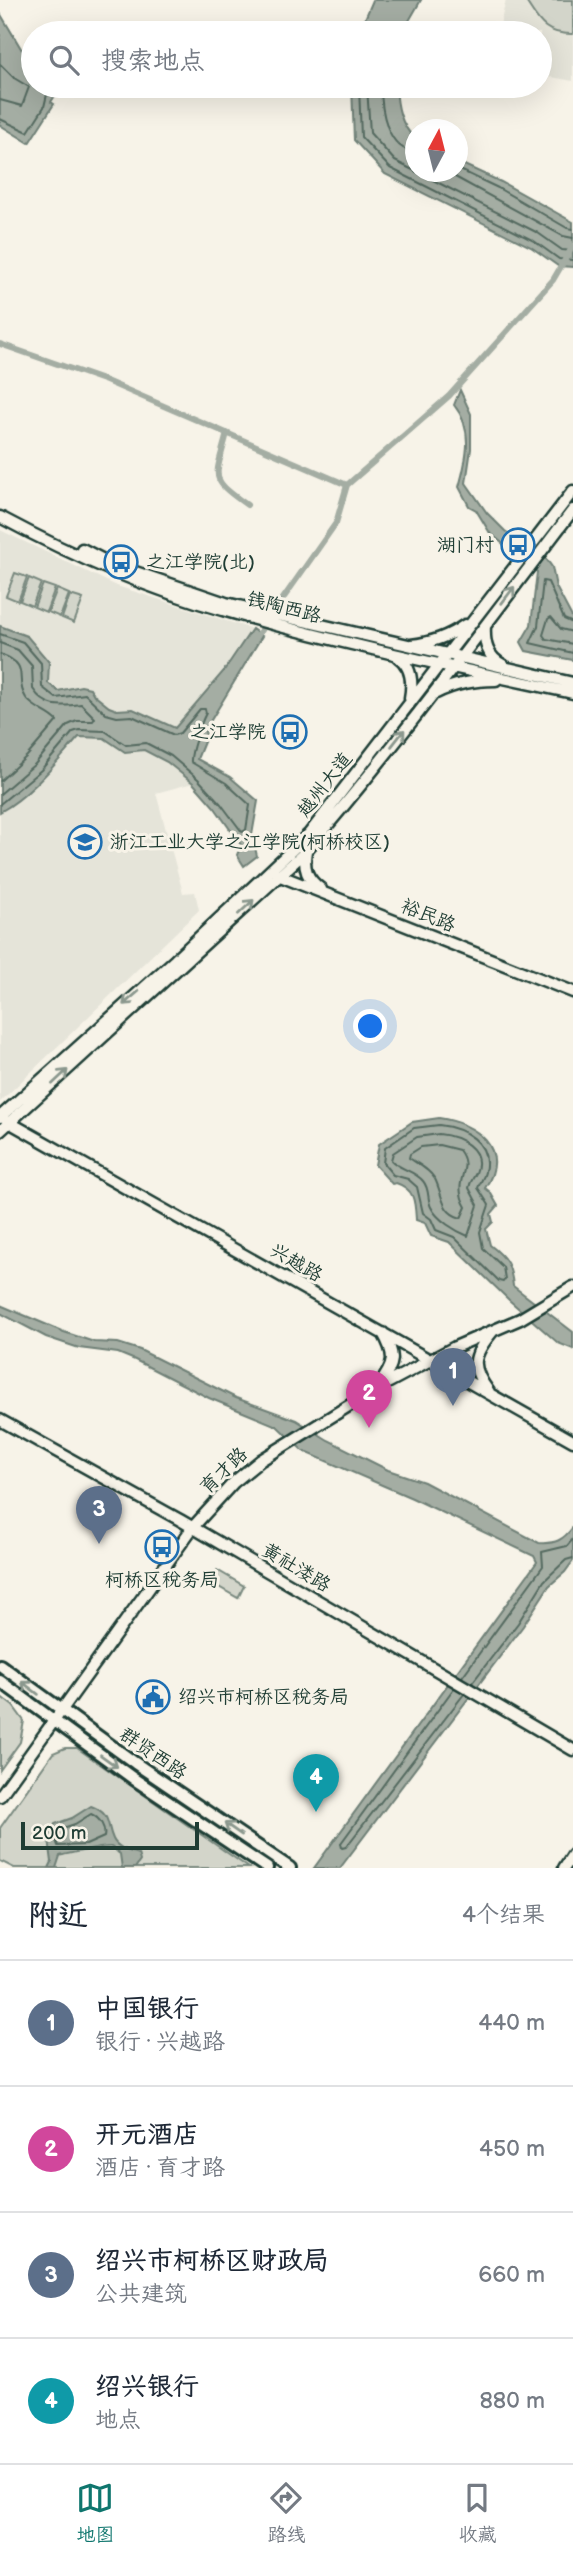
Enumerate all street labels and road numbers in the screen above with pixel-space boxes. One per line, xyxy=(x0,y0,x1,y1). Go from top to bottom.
street label: 钱陶西路 xyxy=(244,588,324,628)
street label: 越州大道 xyxy=(293,748,357,822)
street label: 裕民路 xyxy=(397,895,459,937)
street label: 兴越路 xyxy=(266,1239,326,1287)
street label: 育才路 xyxy=(196,1443,252,1499)
street label: 黄社溇路 xyxy=(257,1539,335,1597)
street label: 群贤西路 xyxy=(115,1723,191,1785)

